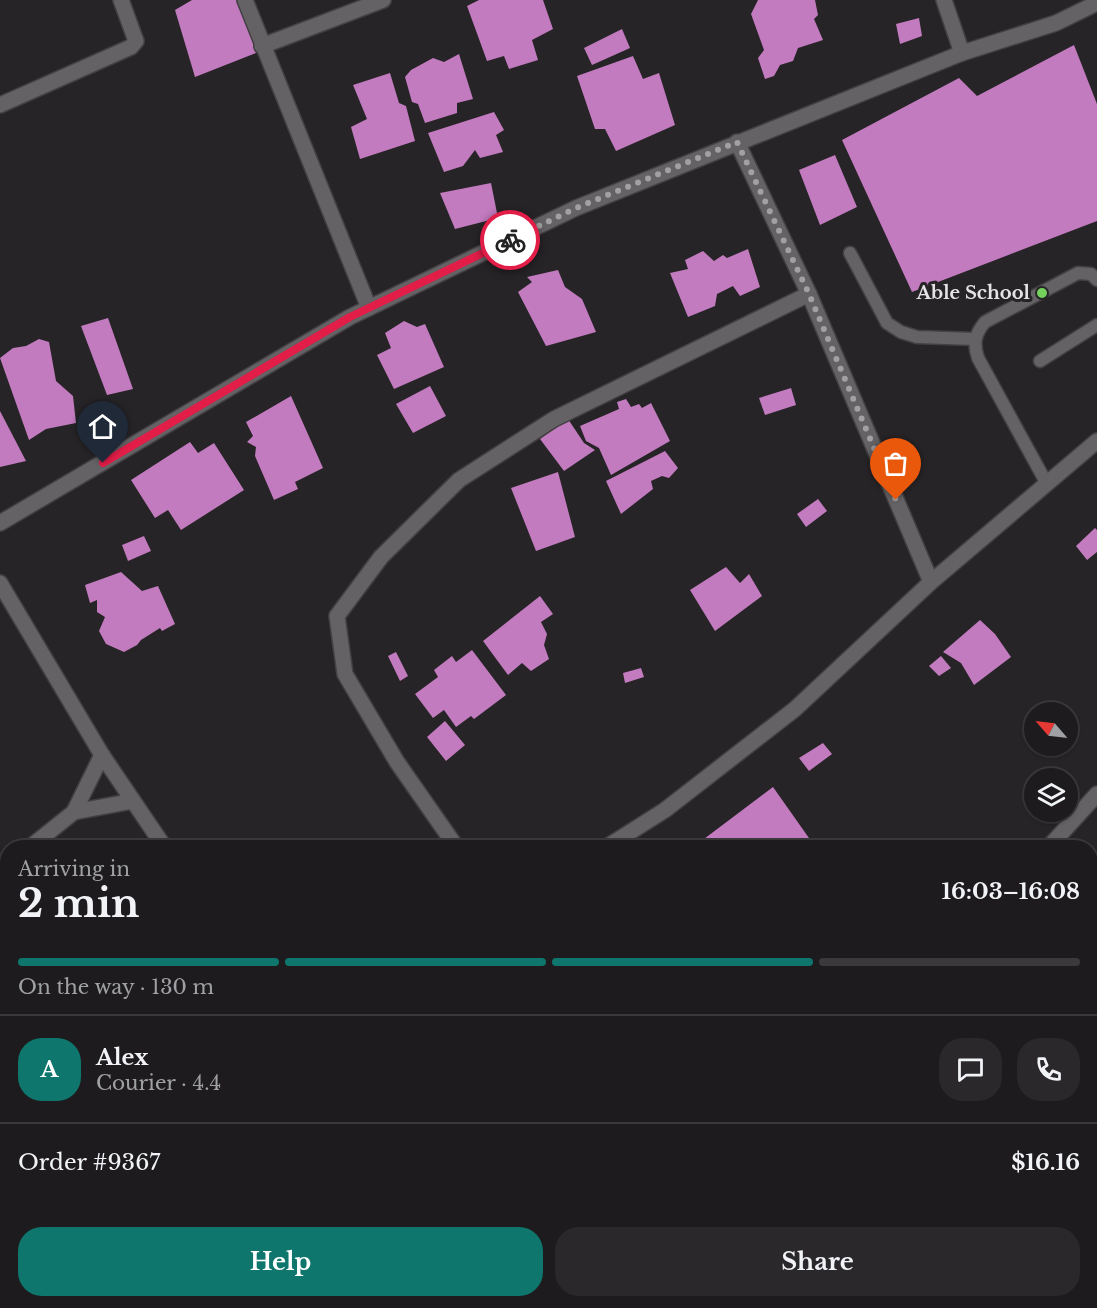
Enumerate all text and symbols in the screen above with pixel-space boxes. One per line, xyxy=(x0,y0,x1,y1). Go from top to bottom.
courier xyxy=(480,210,540,270)
icon: bike xyxy=(494,224,527,257)
place label: Able School xyxy=(916,282,1031,304)
marker: Able School xyxy=(1035,286,1049,300)
pin xyxy=(77,401,128,463)
icon: home xyxy=(86,410,119,443)
pin xyxy=(870,438,921,500)
icon: bag xyxy=(879,447,912,480)
north arrow xyxy=(1024,702,1078,756)
map controls xyxy=(1024,702,1078,822)
button: layers xyxy=(1024,768,1078,822)
text: Arriving in xyxy=(18,857,130,881)
text: 16:03–16:08 xyxy=(941,878,1080,905)
text: 2 min xyxy=(18,879,139,928)
text: On the way · 130 m xyxy=(18,975,214,999)
button: chat xyxy=(939,1038,1002,1101)
button: phone xyxy=(1017,1038,1080,1101)
text: Alex xyxy=(96,1044,149,1071)
text: A xyxy=(41,1056,58,1083)
text: Courier · 4.4 xyxy=(96,1071,221,1095)
text: Order #9367 xyxy=(18,1149,160,1176)
text: $16.16 xyxy=(1011,1149,1080,1176)
button: Help xyxy=(18,1227,543,1296)
button: Share xyxy=(555,1227,1080,1296)

